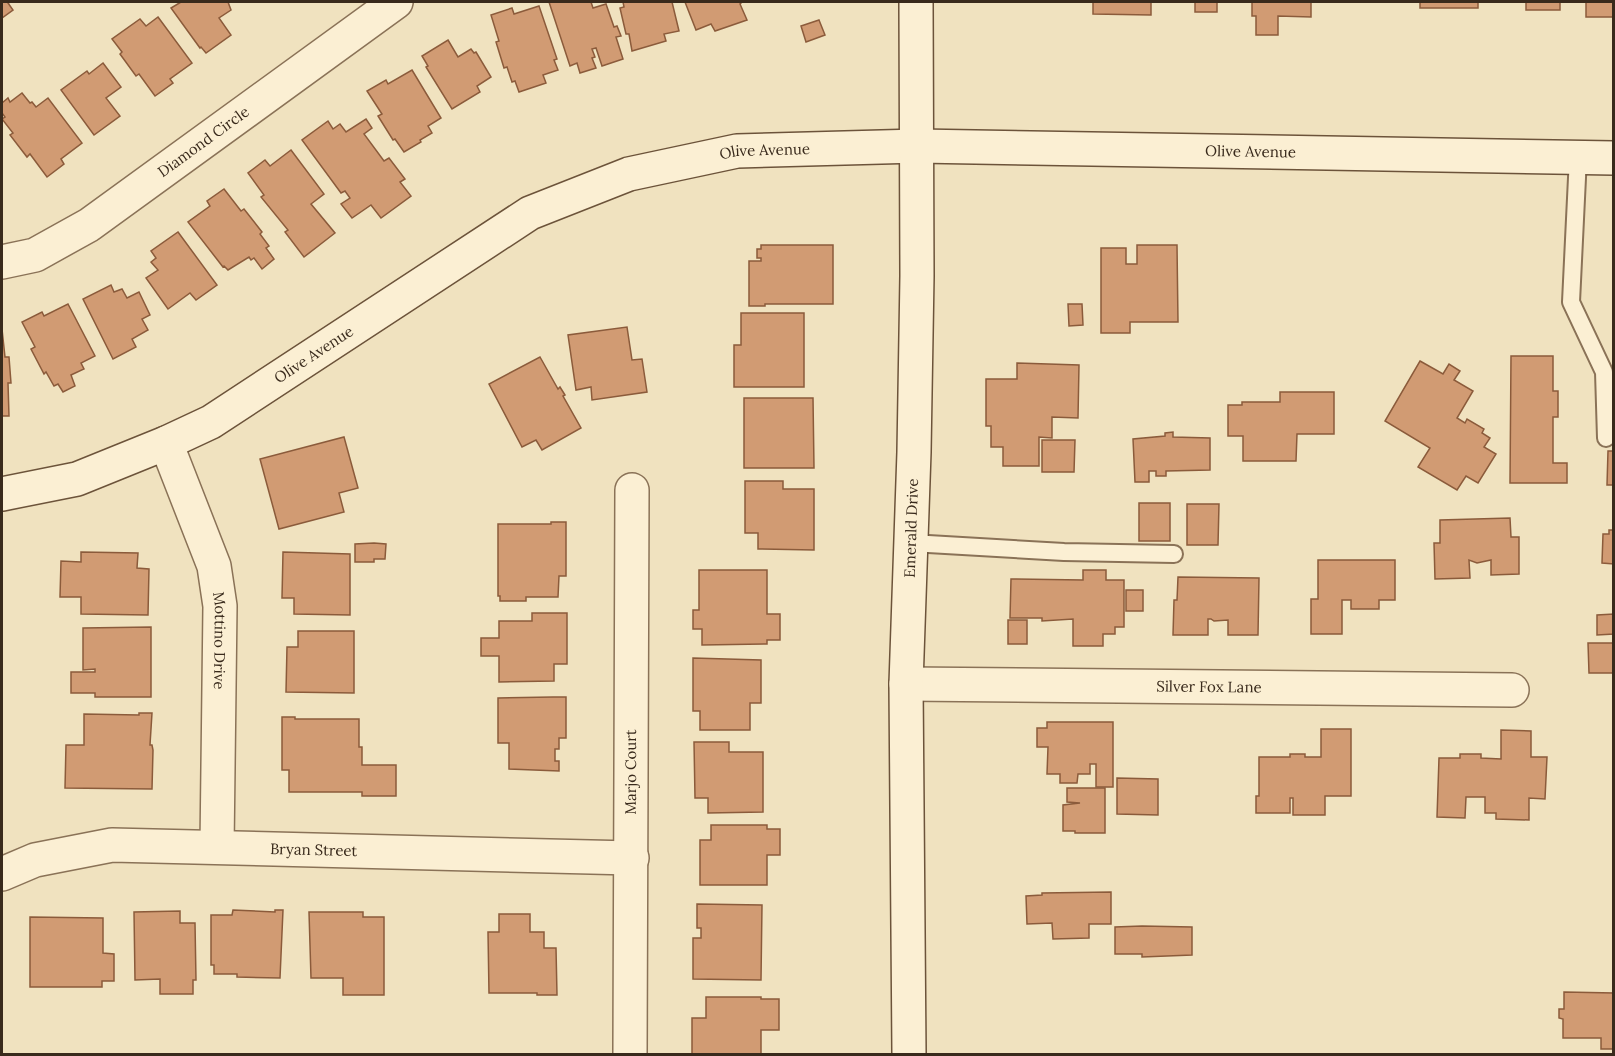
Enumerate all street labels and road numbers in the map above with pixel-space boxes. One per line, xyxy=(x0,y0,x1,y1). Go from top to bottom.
street label: Diamond Circle xyxy=(154,102,253,181)
street label: Olive Avenue xyxy=(718,139,810,164)
street label: Olive Avenue xyxy=(1205,141,1296,162)
street label: Olive Avenue xyxy=(270,321,357,387)
street label: Emerald Drive xyxy=(900,478,922,578)
street label: Mottino Drive xyxy=(209,590,230,690)
street label: Silver Fox Lane xyxy=(1156,676,1262,697)
street label: Marjo Court xyxy=(621,729,640,815)
street label: Bryan Street xyxy=(270,839,358,860)

